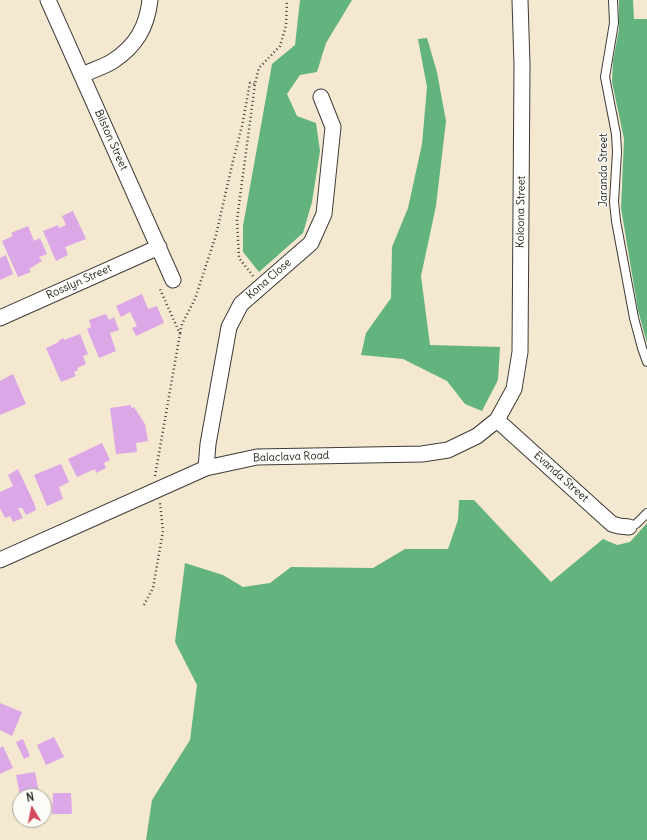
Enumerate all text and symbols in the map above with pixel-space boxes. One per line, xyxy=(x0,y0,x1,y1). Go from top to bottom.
street label: Bilston Street xyxy=(92,107,130,173)
street label: Jaranda Street xyxy=(597,133,611,207)
street label: Koloona Street xyxy=(514,176,528,248)
street label: Kona Close xyxy=(244,256,294,302)
street label: Rosslyn Street xyxy=(44,262,114,302)
street label: Balaclava Road xyxy=(253,449,329,465)
street label: Evanda Street xyxy=(531,449,591,505)
north arrow xyxy=(12,788,52,828)
text: N xyxy=(25,790,35,805)

